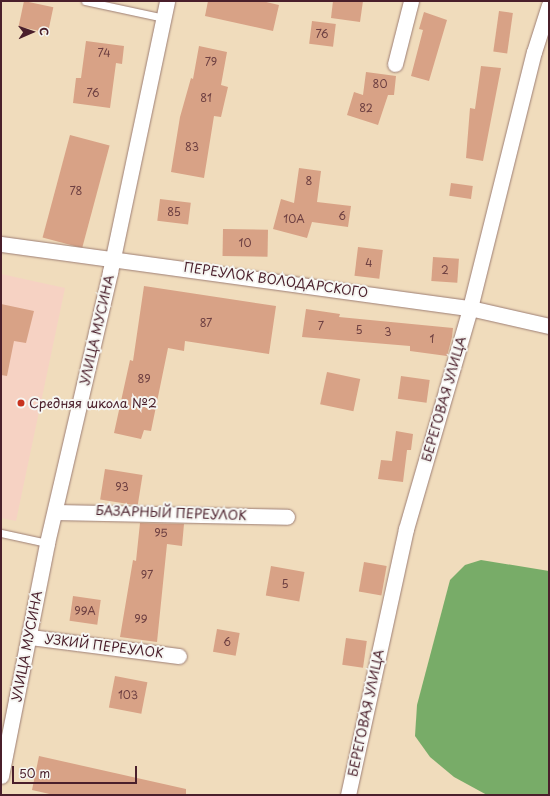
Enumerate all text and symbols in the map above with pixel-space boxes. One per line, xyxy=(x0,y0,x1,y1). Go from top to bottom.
north arrow xyxy=(12,12,52,52)
text: С xyxy=(36,27,53,36)
house number: 76 xyxy=(315,27,329,41)
house number: 74 xyxy=(97,46,111,60)
house number: 79 xyxy=(205,55,217,69)
house number: 80 xyxy=(373,77,387,91)
house number: 76 xyxy=(86,86,100,100)
house number: 81 xyxy=(200,91,212,105)
house number: 82 xyxy=(359,101,373,115)
house number: 83 xyxy=(185,140,199,154)
house number: 8 xyxy=(306,174,312,188)
house number: 78 xyxy=(70,184,82,198)
house number: 85 xyxy=(167,205,181,219)
house number: 6 xyxy=(338,209,346,223)
house number: 10А xyxy=(283,212,305,226)
house number: 10 xyxy=(239,236,251,250)
house number: 4 xyxy=(365,256,373,270)
street label: ПЕРЕУЛОК ВОЛОДАРСКОГО xyxy=(183,259,369,301)
house number: 2 xyxy=(441,263,449,277)
street label: УЛИЦА МУСИНА xyxy=(77,273,117,387)
house number: 87 xyxy=(200,316,212,330)
house number: 7 xyxy=(318,319,324,333)
house number: 5 xyxy=(355,323,363,337)
house number: 3 xyxy=(384,325,392,339)
house number: 1 xyxy=(430,332,434,346)
street label: БЕРЕГОВАЯ УЛИЦА xyxy=(419,335,469,463)
house number: 89 xyxy=(137,372,151,386)
place label: Средняя школа №2 xyxy=(29,395,158,411)
marker: Средняя школа №2 xyxy=(16,398,26,408)
house number: 93 xyxy=(115,480,129,494)
street label: БАЗАРНЫЙ ПЕРЕУЛОК xyxy=(95,503,247,523)
house number: 95 xyxy=(154,526,168,540)
house number: 97 xyxy=(141,568,153,582)
house number: 5 xyxy=(281,577,289,591)
street label: УЛИЦА МУСИНА xyxy=(9,589,45,703)
house number: 99А xyxy=(74,604,96,618)
house number: 99 xyxy=(134,612,148,626)
street label: УЗКИЙ ПЕРЕУЛОК xyxy=(43,631,165,661)
house number: 6 xyxy=(223,635,231,649)
street label: БЕРЕГОВАЯ УЛИЦА xyxy=(345,648,387,778)
house number: 103 xyxy=(118,688,138,702)
scale bar xyxy=(14,758,139,784)
text: 50 m xyxy=(19,764,50,782)

